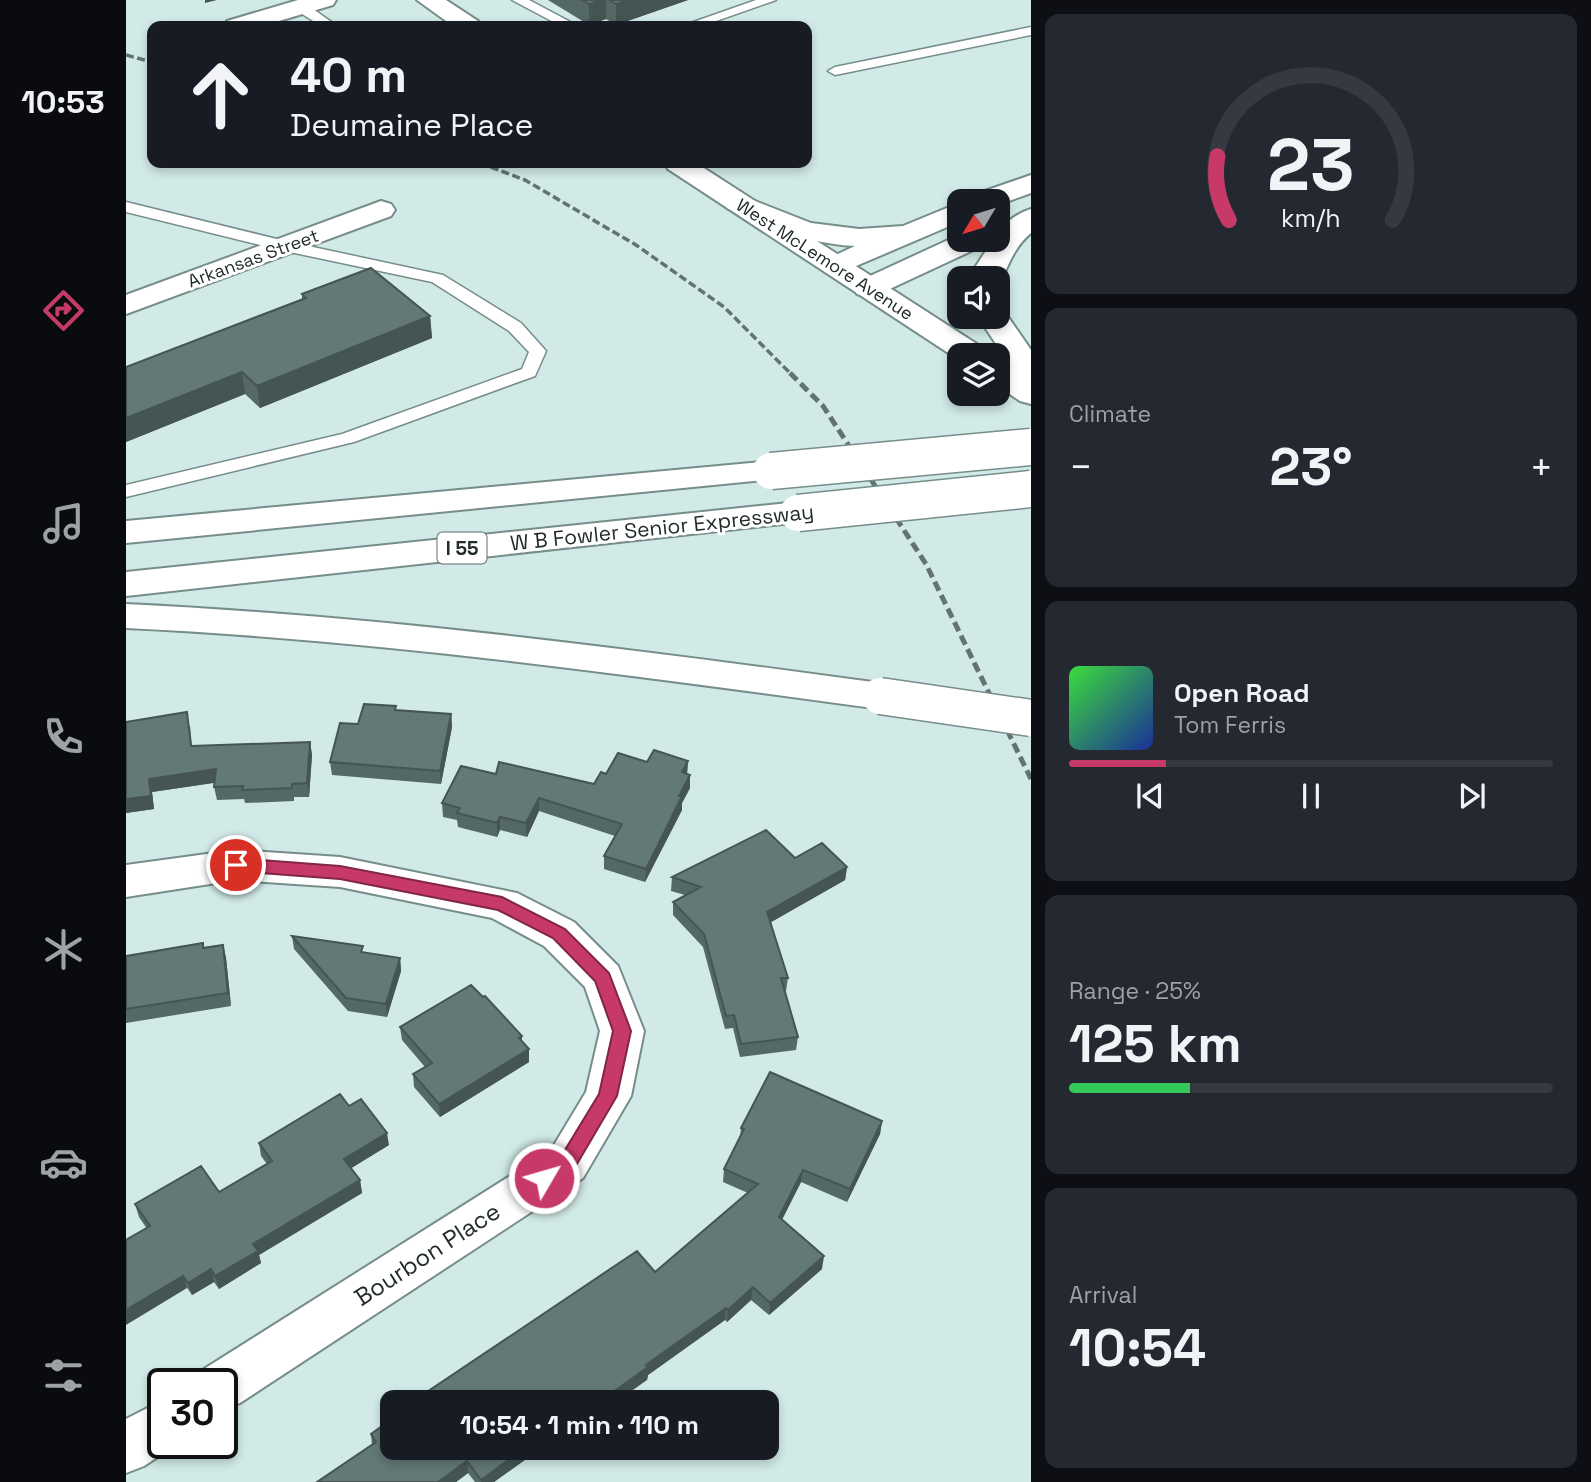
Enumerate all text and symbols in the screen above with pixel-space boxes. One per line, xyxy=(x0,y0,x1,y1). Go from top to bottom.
text: 40 m xyxy=(290,44,407,106)
icon: ahead xyxy=(175,49,266,140)
text: 10:53 xyxy=(21,82,105,122)
text: Deumaine Place xyxy=(290,105,533,145)
text: 23 xyxy=(1267,118,1355,211)
north arrow xyxy=(947,189,1010,252)
map controls xyxy=(947,189,1010,406)
street label: West McLemore Avenue xyxy=(732,193,918,325)
text: km/h xyxy=(1281,202,1341,234)
street label: Arkansas Street xyxy=(184,224,322,292)
button: sound xyxy=(947,266,1010,329)
icon: directions xyxy=(39,286,88,335)
button: layers xyxy=(947,343,1010,406)
text: Climate xyxy=(1069,399,1151,429)
text: 23° xyxy=(1270,434,1353,500)
text: − xyxy=(1069,443,1093,491)
text: + xyxy=(1529,443,1553,491)
street label: W B Fowler Senior Expressway xyxy=(509,498,815,556)
icon: music xyxy=(39,499,88,548)
road number: I 55 xyxy=(438,533,486,564)
text: Open Road xyxy=(1174,676,1310,710)
text: Tom Ferris xyxy=(1174,710,1286,740)
icon: phone xyxy=(39,712,88,761)
icon: previous xyxy=(1131,777,1169,815)
icon: pause xyxy=(1292,777,1330,815)
icon: next xyxy=(1453,777,1491,815)
pin xyxy=(206,835,266,895)
icon: arrive xyxy=(217,846,255,884)
icon: climate xyxy=(39,925,88,974)
text: Range · 25% xyxy=(1069,976,1201,1006)
text: 125 km xyxy=(1069,1011,1242,1077)
icon: car xyxy=(39,1138,88,1187)
position arrow xyxy=(507,1141,581,1215)
street label: Bourbon Place xyxy=(348,1195,506,1313)
text: Arrival xyxy=(1069,1280,1137,1310)
text: 10:54 xyxy=(1069,1315,1206,1381)
icon: filters xyxy=(39,1351,88,1400)
speed limit sign: 30 xyxy=(147,1368,238,1459)
text: 10:54 · 1 min · 110 m xyxy=(460,1408,699,1442)

